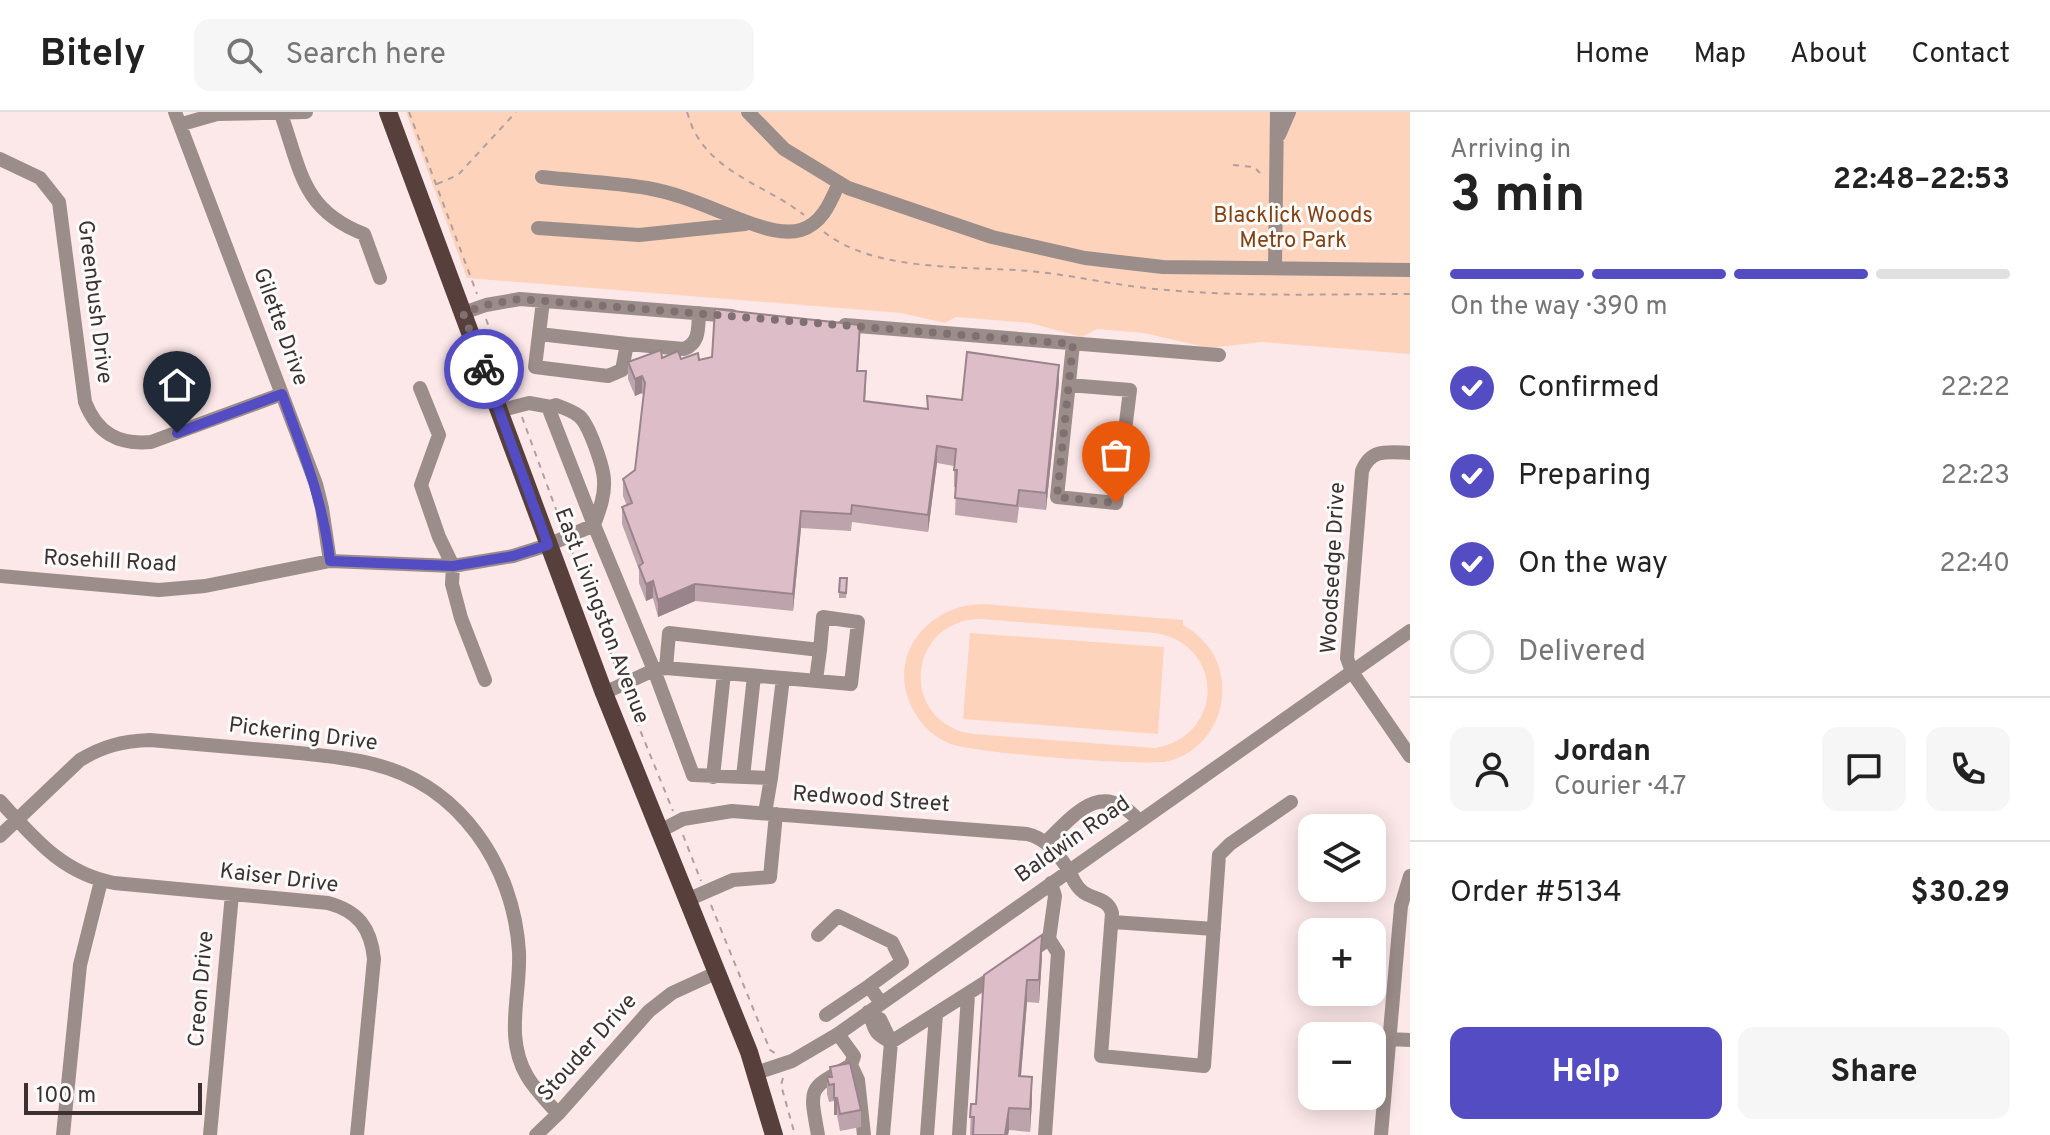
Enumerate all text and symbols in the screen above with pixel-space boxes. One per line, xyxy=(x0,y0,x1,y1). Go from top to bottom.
search box xyxy=(194,19,754,91)
text: Bitely xyxy=(40,31,146,80)
icon: search xyxy=(222,33,266,77)
text: Search here xyxy=(286,37,446,74)
text: Home xyxy=(1575,37,1649,73)
text: Map xyxy=(1693,37,1746,73)
text: About xyxy=(1790,37,1867,73)
text: Contact xyxy=(1911,37,2010,73)
text: Arriving in xyxy=(1450,134,1571,167)
text: 22:48–22:53 xyxy=(1833,162,2010,199)
text: 3 min xyxy=(1450,164,1585,230)
park label: Blacklick Woods Metro Park xyxy=(1213,203,1373,255)
street label: Greenbush Drive xyxy=(71,219,117,385)
street label: Gilette Drive xyxy=(246,264,314,390)
text: On the way · 390 m xyxy=(1450,291,1667,324)
courier xyxy=(444,329,524,409)
icon: bike xyxy=(462,347,506,391)
pin xyxy=(143,351,211,433)
icon: home xyxy=(155,363,199,407)
icon: check xyxy=(1450,366,1494,410)
text: Confirmed xyxy=(1518,370,1660,407)
text: 22:22 xyxy=(1941,372,2010,405)
pin xyxy=(1082,421,1150,503)
icon: bag xyxy=(1094,433,1138,477)
icon: check xyxy=(1450,454,1494,498)
text: Preparing xyxy=(1518,458,1651,495)
text: 22:23 xyxy=(1941,460,2010,493)
street label: Woodsedge Drive xyxy=(1316,482,1352,654)
street label: East Livingston Avenue xyxy=(547,504,655,728)
icon: check xyxy=(1450,542,1494,586)
street label: Rosehill Road xyxy=(43,545,177,579)
text: On the way xyxy=(1518,546,1668,583)
text: 22:40 xyxy=(1939,548,2010,581)
text: Delivered xyxy=(1518,634,1646,671)
street label: Pickering Drive xyxy=(227,712,379,758)
button: person xyxy=(1450,727,1534,811)
button: chat xyxy=(1822,727,1906,811)
button: phone xyxy=(1926,727,2010,811)
text: Jordan xyxy=(1554,734,1651,771)
text: Courier · 4.7 xyxy=(1554,771,1686,804)
street label: Redwood Street xyxy=(791,781,951,819)
street label: Baldwin Road xyxy=(1010,790,1136,890)
map controls xyxy=(1298,814,1386,1110)
button: layers xyxy=(1298,814,1386,902)
street label: Kaiser Drive xyxy=(218,858,340,900)
text: Order #5134 xyxy=(1450,875,1622,912)
text: $30.29 xyxy=(1911,875,2010,912)
button: + xyxy=(1298,918,1386,1006)
street label: Creon Drive xyxy=(183,930,221,1048)
street label: Stouder Drive xyxy=(533,988,643,1108)
button: − xyxy=(1298,1022,1386,1110)
button: Help xyxy=(1450,1027,1722,1119)
button: Share xyxy=(1738,1027,2010,1119)
scale bar xyxy=(24,1079,202,1115)
text: 100 m xyxy=(36,1083,96,1110)

